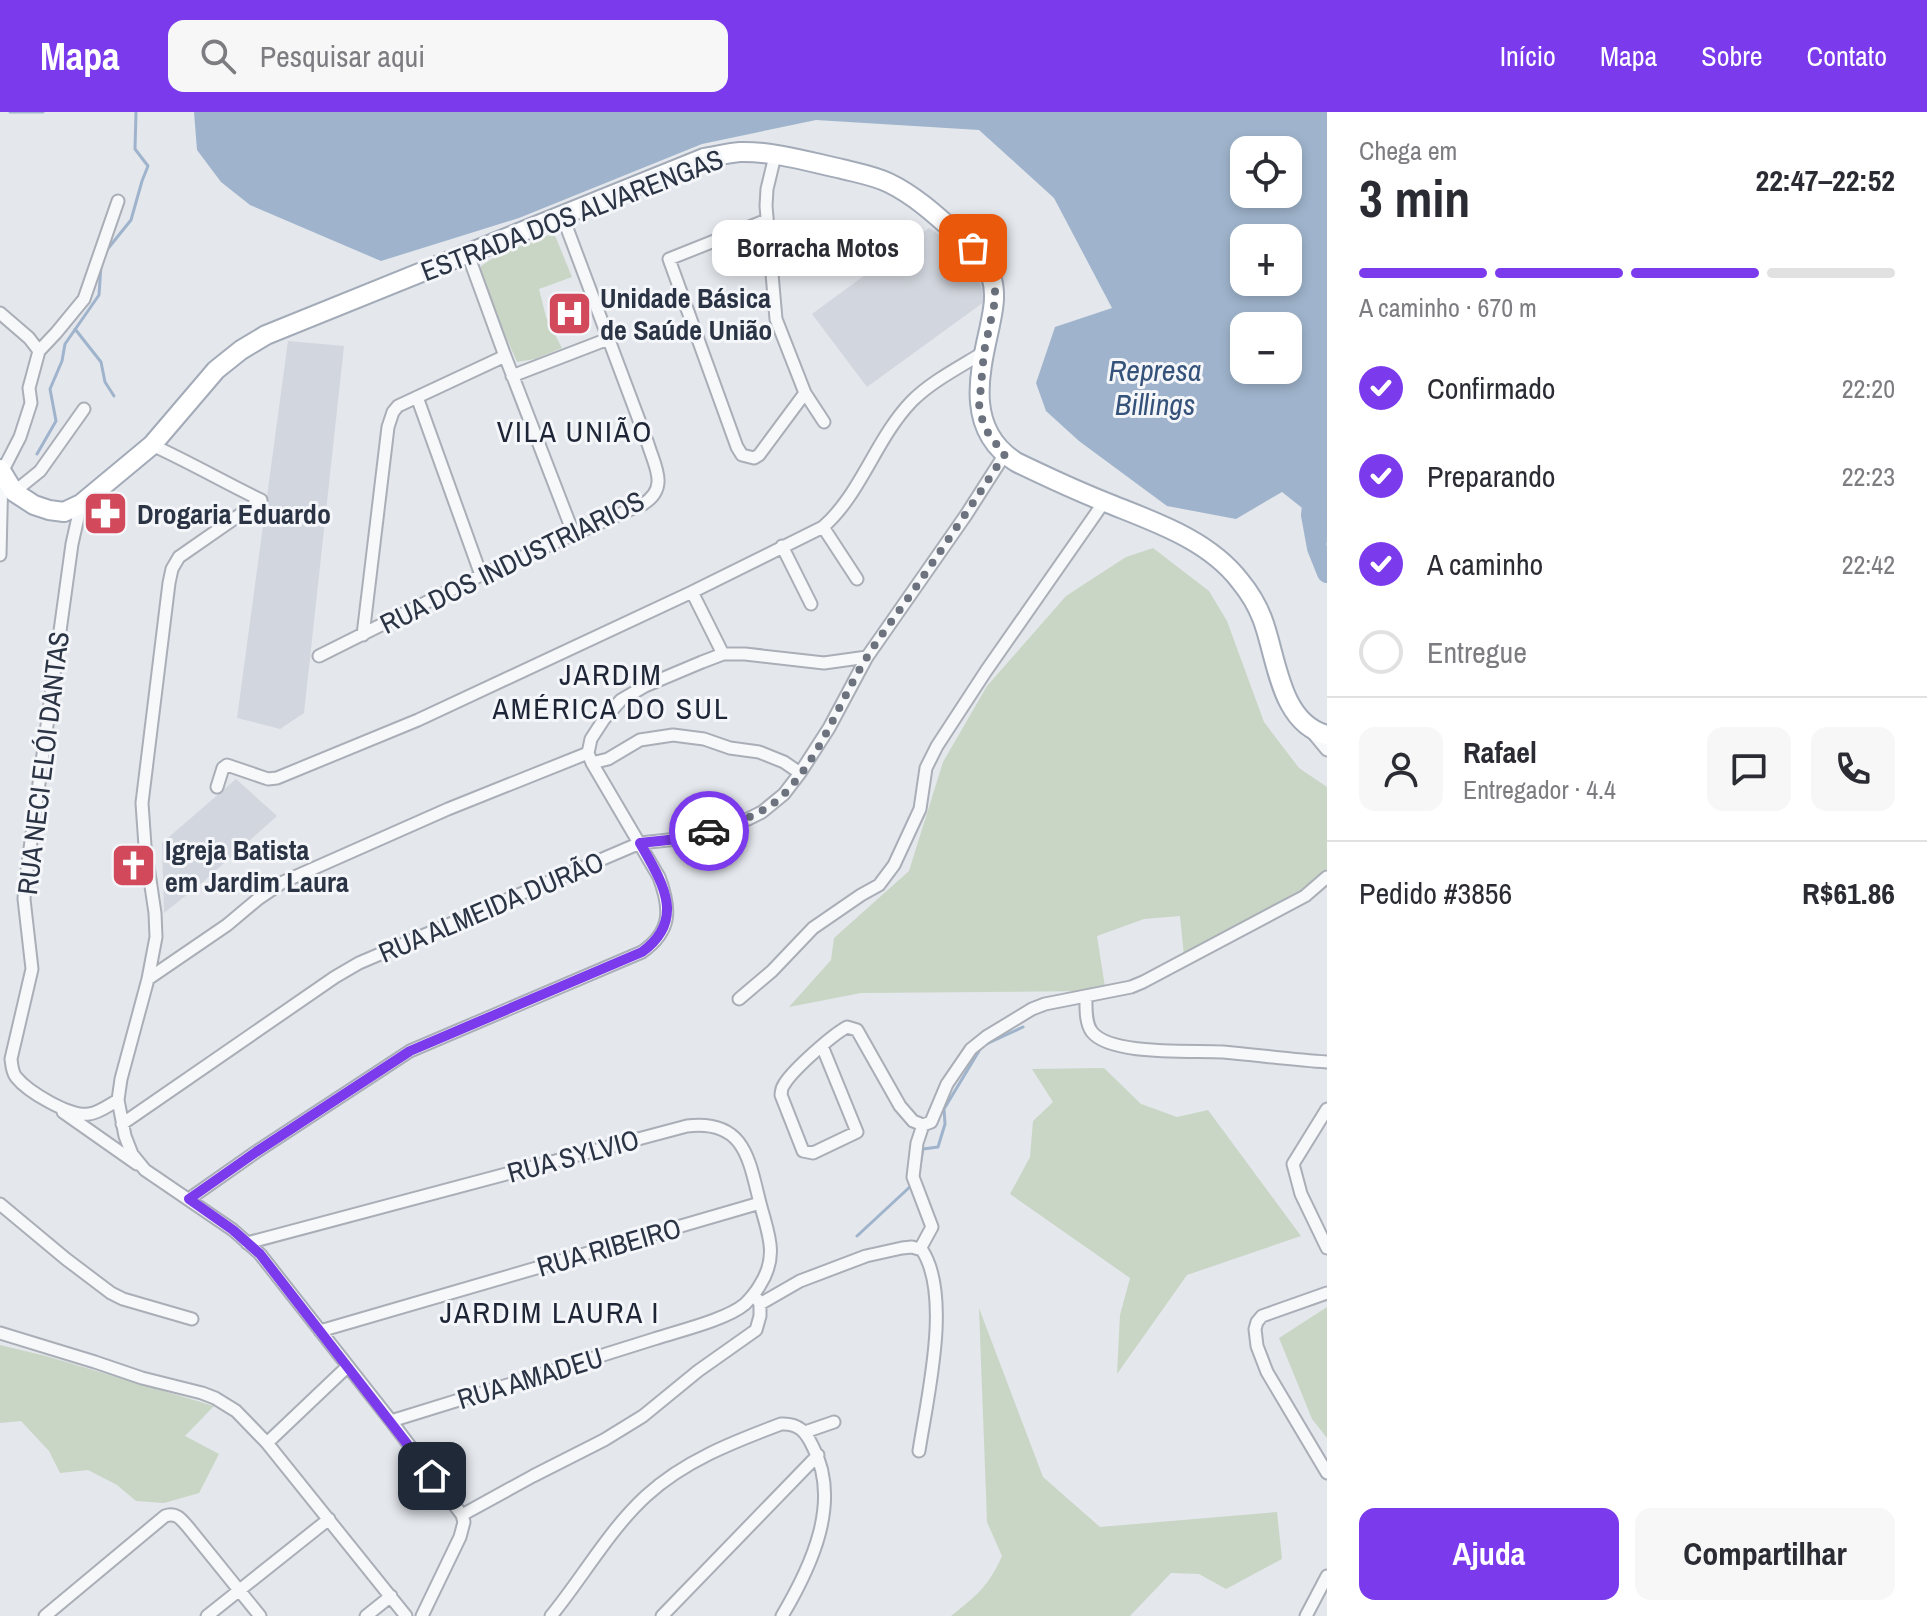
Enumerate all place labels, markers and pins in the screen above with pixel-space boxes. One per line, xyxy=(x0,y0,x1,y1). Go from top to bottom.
pin xyxy=(939,214,1007,282)
callout: Borracha Motos xyxy=(713,220,925,276)
place label: Unidade Básica de Saúde União xyxy=(600,279,772,349)
hospital icon: Unidade Básica de Saúde União xyxy=(545,290,593,338)
pharmacy icon: Drogaria Eduardo xyxy=(82,490,130,538)
place label: Drogaria Eduardo xyxy=(137,495,331,533)
place label: Igreja Batista em Jardim Laura xyxy=(165,831,349,901)
church icon: Igreja Batista em Jardim Laura xyxy=(110,842,158,890)
pin xyxy=(398,1442,466,1510)

